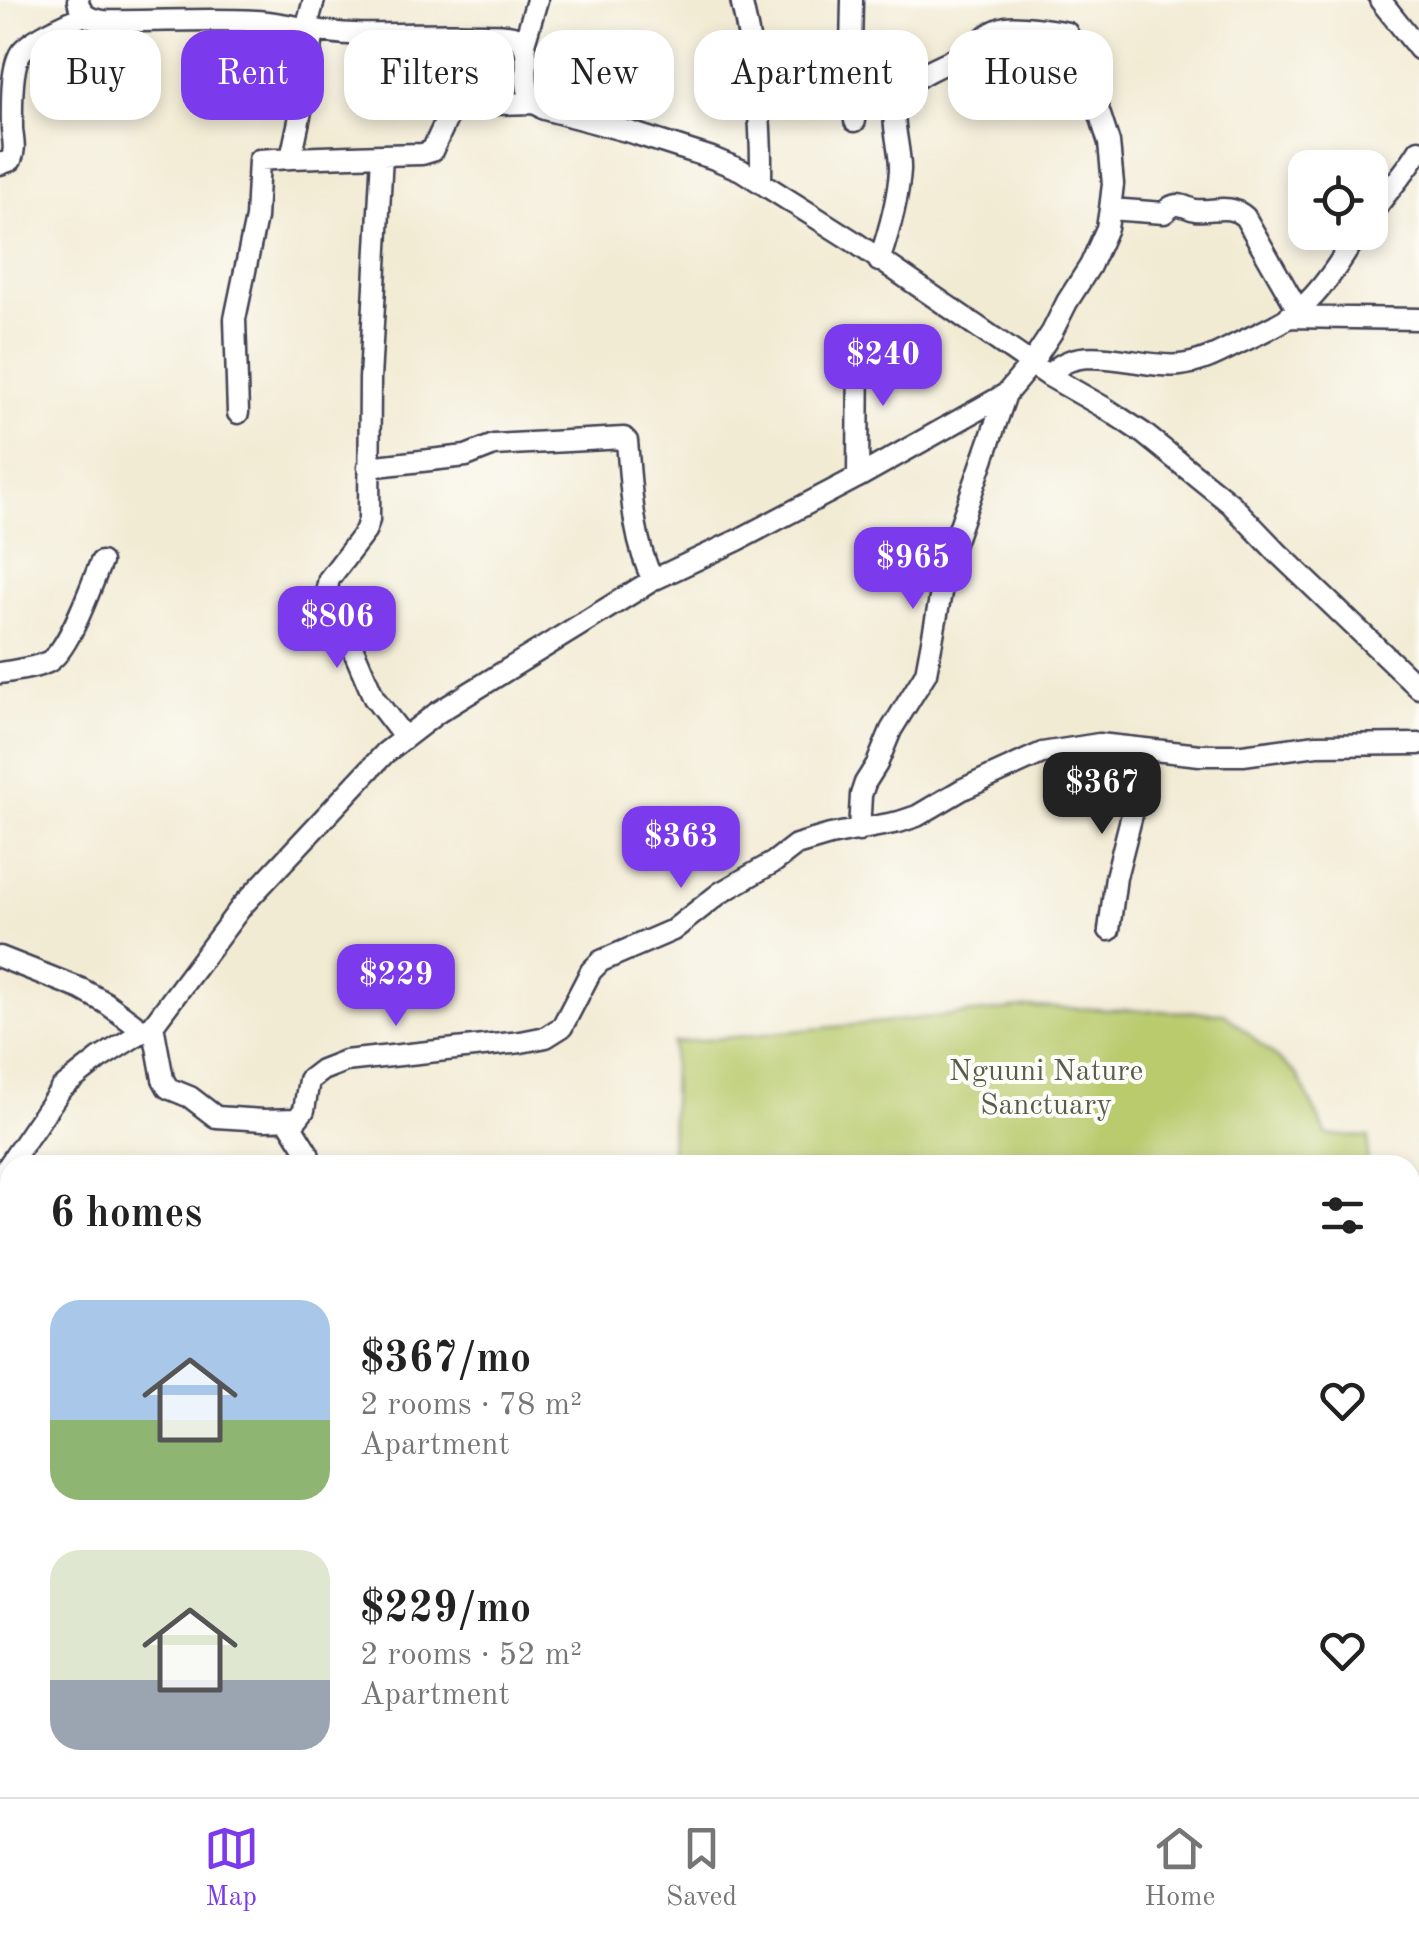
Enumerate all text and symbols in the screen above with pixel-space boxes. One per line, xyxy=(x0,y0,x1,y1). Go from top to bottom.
chip: Buy xyxy=(30,30,161,120)
chip: Rent xyxy=(181,30,324,120)
chip: Filters xyxy=(344,30,514,120)
chip: New xyxy=(534,30,674,120)
chip: Apartment xyxy=(694,30,928,120)
chip: House xyxy=(948,30,1113,120)
map controls xyxy=(1288,150,1388,250)
button: locate xyxy=(1288,150,1388,250)
pin: $240 xyxy=(824,324,942,409)
text: $240 xyxy=(846,340,920,372)
pin: $965 xyxy=(854,527,972,612)
text: $965 xyxy=(876,543,950,575)
pin: $806 xyxy=(278,586,396,671)
text: $806 xyxy=(300,602,374,634)
pin: $367 xyxy=(1043,752,1161,837)
text: $367 xyxy=(1065,768,1139,800)
pin: $363 xyxy=(622,806,740,891)
text: $363 xyxy=(644,822,718,854)
pin: $229 xyxy=(337,944,455,1029)
text: $229 xyxy=(359,960,433,992)
park label: Nguuni Nature Sanctuary xyxy=(949,1057,1143,1121)
icon: filters xyxy=(1315,1188,1370,1243)
text: 6 homes xyxy=(50,1194,202,1236)
text: $367/mo xyxy=(360,1339,531,1381)
icon: home xyxy=(130,1340,250,1460)
icon: heart xyxy=(1315,1373,1370,1428)
text: 2 rooms · 78 m² xyxy=(360,1390,582,1422)
text: Apartment xyxy=(360,1430,510,1462)
text: $229/mo xyxy=(360,1589,531,1631)
icon: home xyxy=(130,1590,250,1710)
icon: heart xyxy=(1315,1623,1370,1678)
text: 2 rooms · 52 m² xyxy=(360,1640,582,1672)
text: Apartment xyxy=(360,1680,510,1712)
tab: Map xyxy=(204,1821,259,1916)
tab: Saved xyxy=(666,1821,737,1916)
tab: Home xyxy=(1144,1821,1215,1916)

